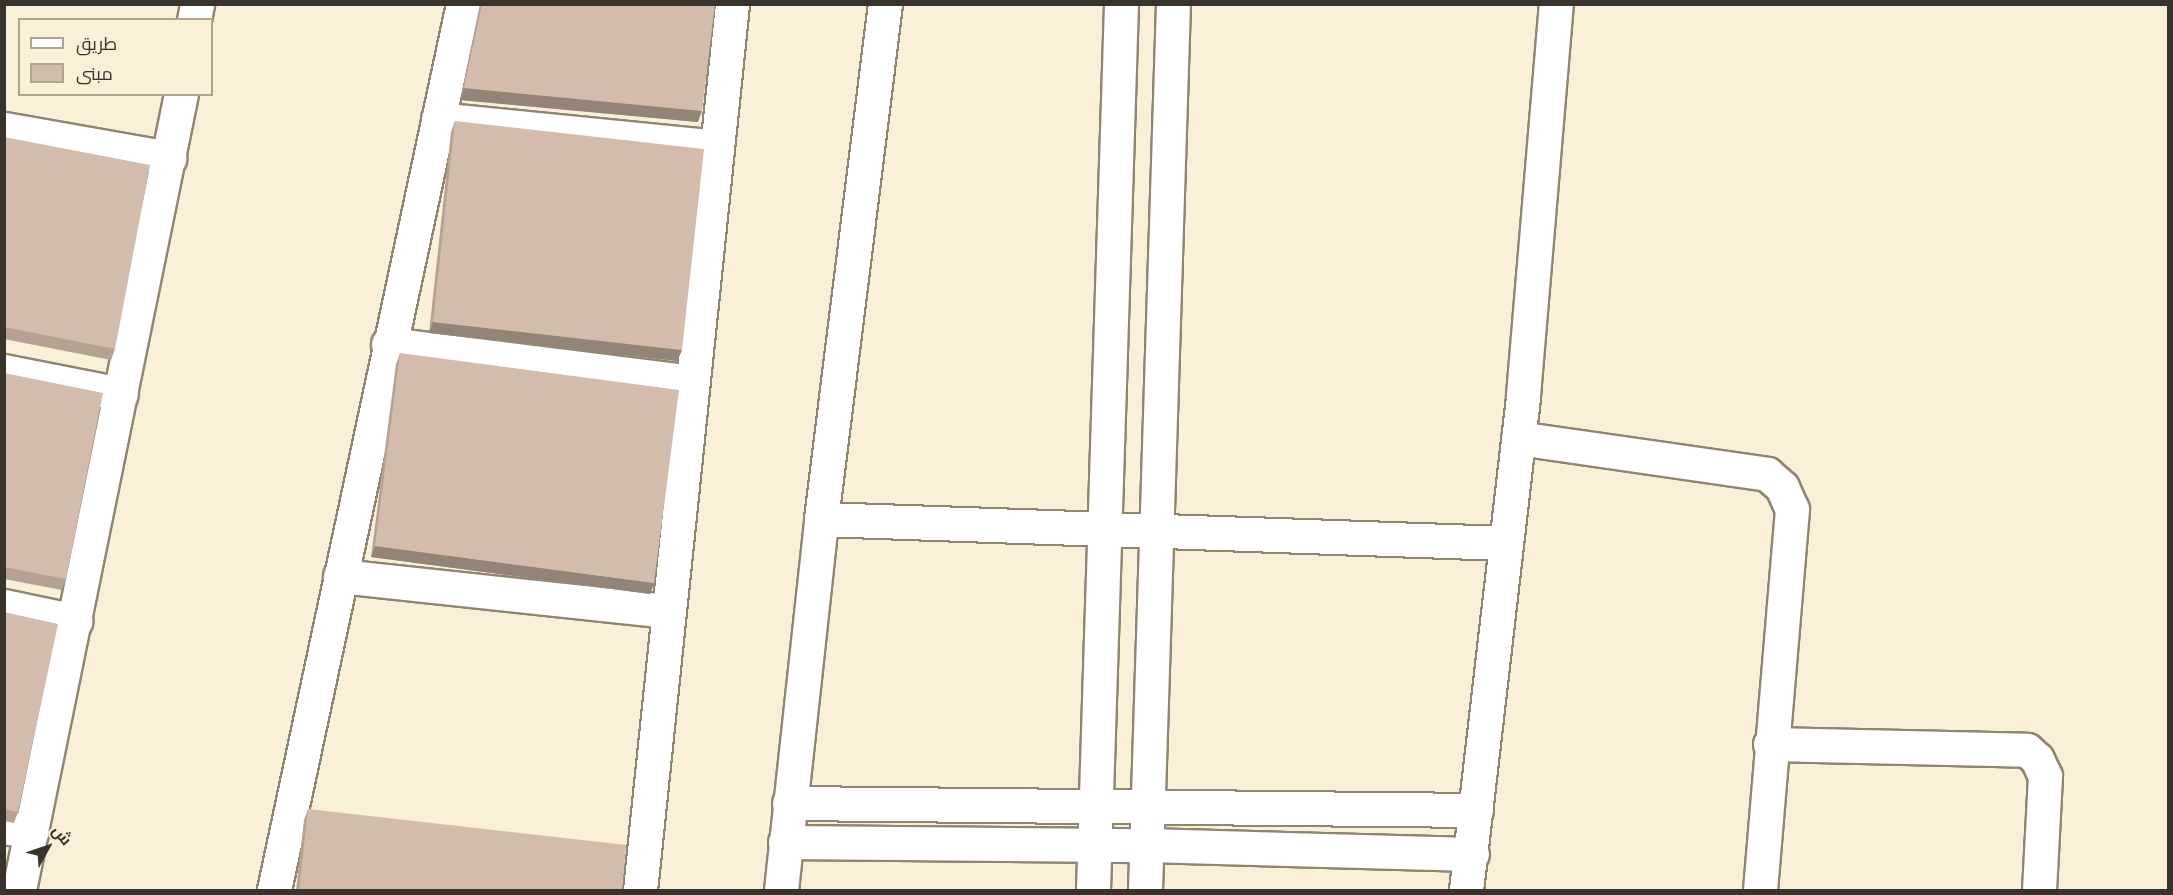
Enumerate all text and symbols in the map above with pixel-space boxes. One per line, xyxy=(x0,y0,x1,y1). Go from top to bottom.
legend xyxy=(18,18,213,96)
text: طريق xyxy=(76,33,117,55)
text: مبنى xyxy=(76,63,113,85)
north arrow xyxy=(18,817,78,877)
text: ش xyxy=(48,821,76,849)

